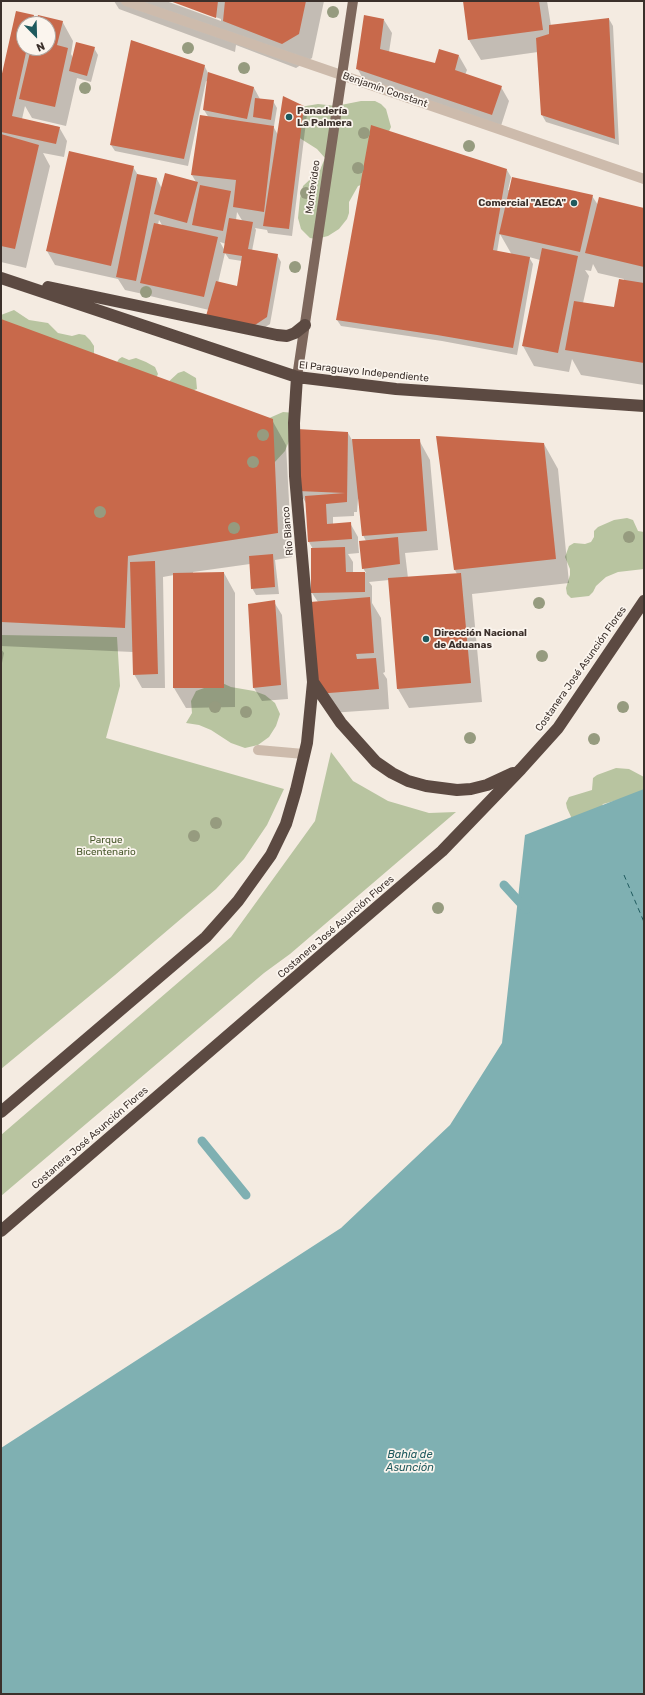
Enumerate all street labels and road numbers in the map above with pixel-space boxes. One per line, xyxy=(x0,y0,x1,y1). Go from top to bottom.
street label: Benjamín Constant xyxy=(341,70,429,110)
street label: Montevideo xyxy=(303,159,323,215)
street label: El Paraguayo Independiente xyxy=(299,359,429,385)
street label: Río Blanco xyxy=(280,506,296,556)
street label: Costanera José Asunción Flores xyxy=(533,604,629,734)
street label: Costanera José Asunción Flores xyxy=(275,873,397,981)
street label: Costanera José Asunción Flores xyxy=(29,1084,151,1192)

